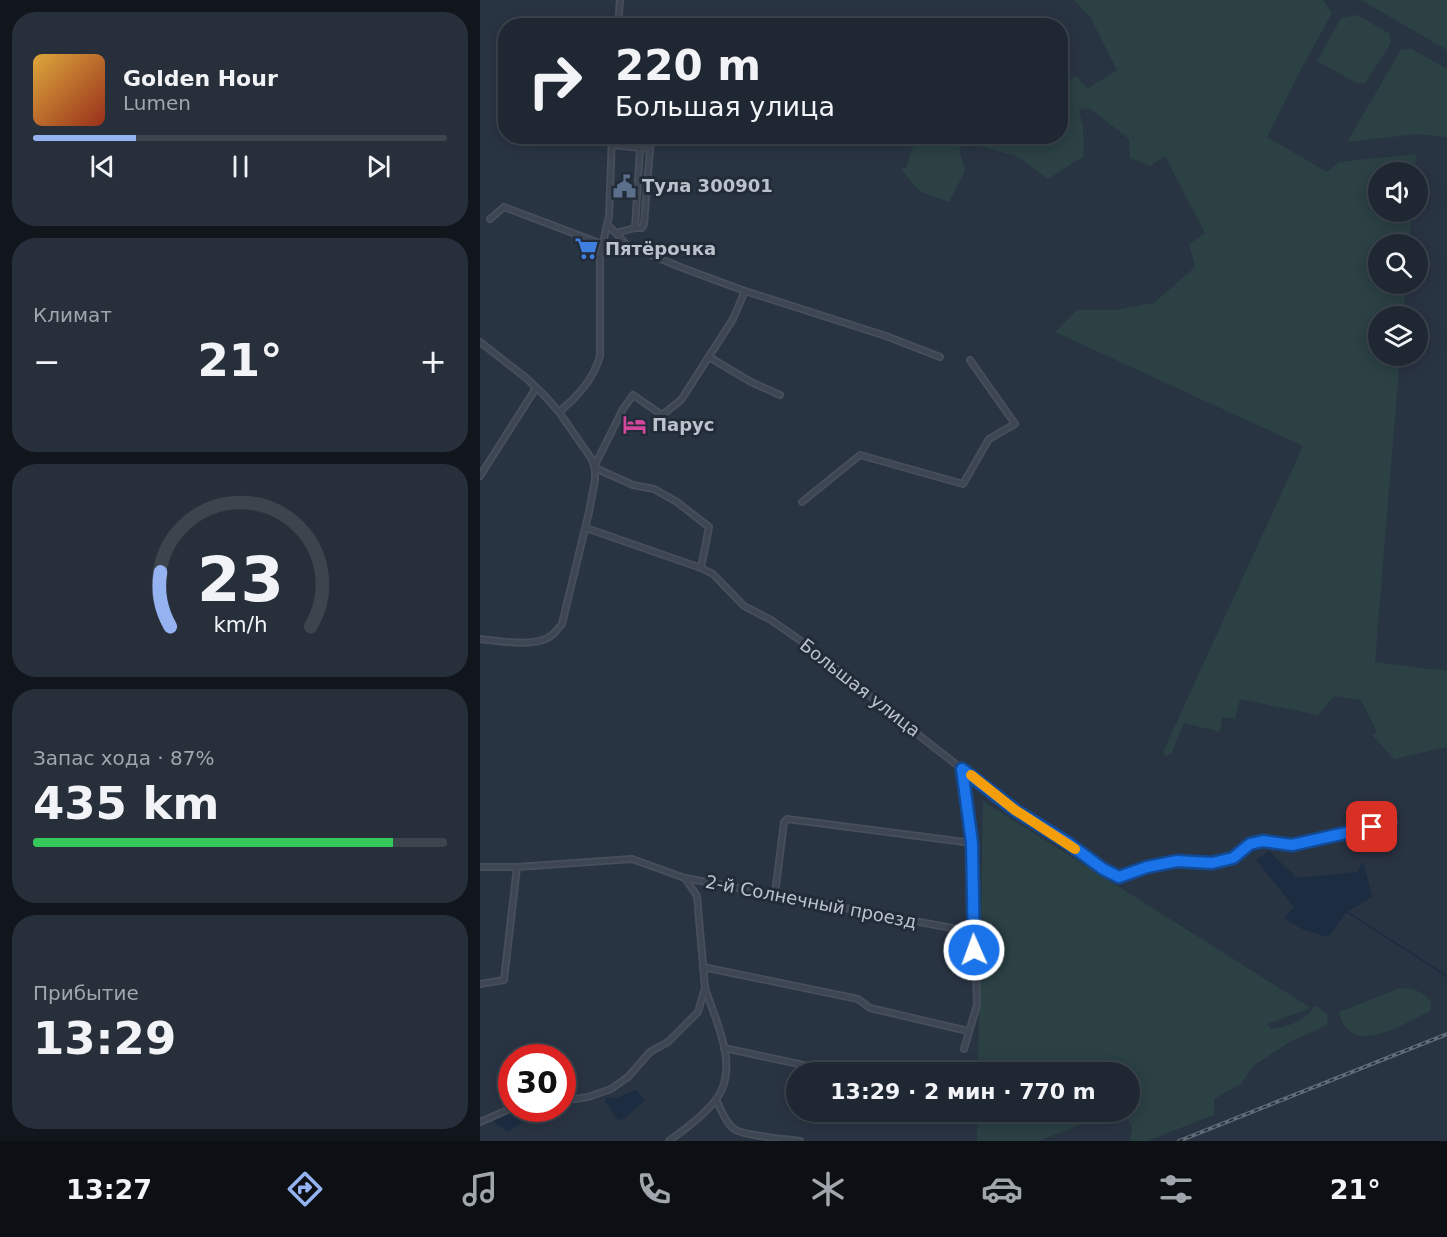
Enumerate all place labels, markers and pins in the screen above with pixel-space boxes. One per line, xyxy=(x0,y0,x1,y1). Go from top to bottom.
public building icon: Тула 300901 xyxy=(611,173,637,199)
place label: Тула 300901 xyxy=(642,175,773,196)
supermarket icon: Пятёрочка xyxy=(574,236,600,262)
place label: Пятёрочка xyxy=(605,238,716,259)
hotel icon: Парус xyxy=(621,412,647,438)
place label: Парус xyxy=(652,414,715,435)
pin xyxy=(1346,801,1397,852)

